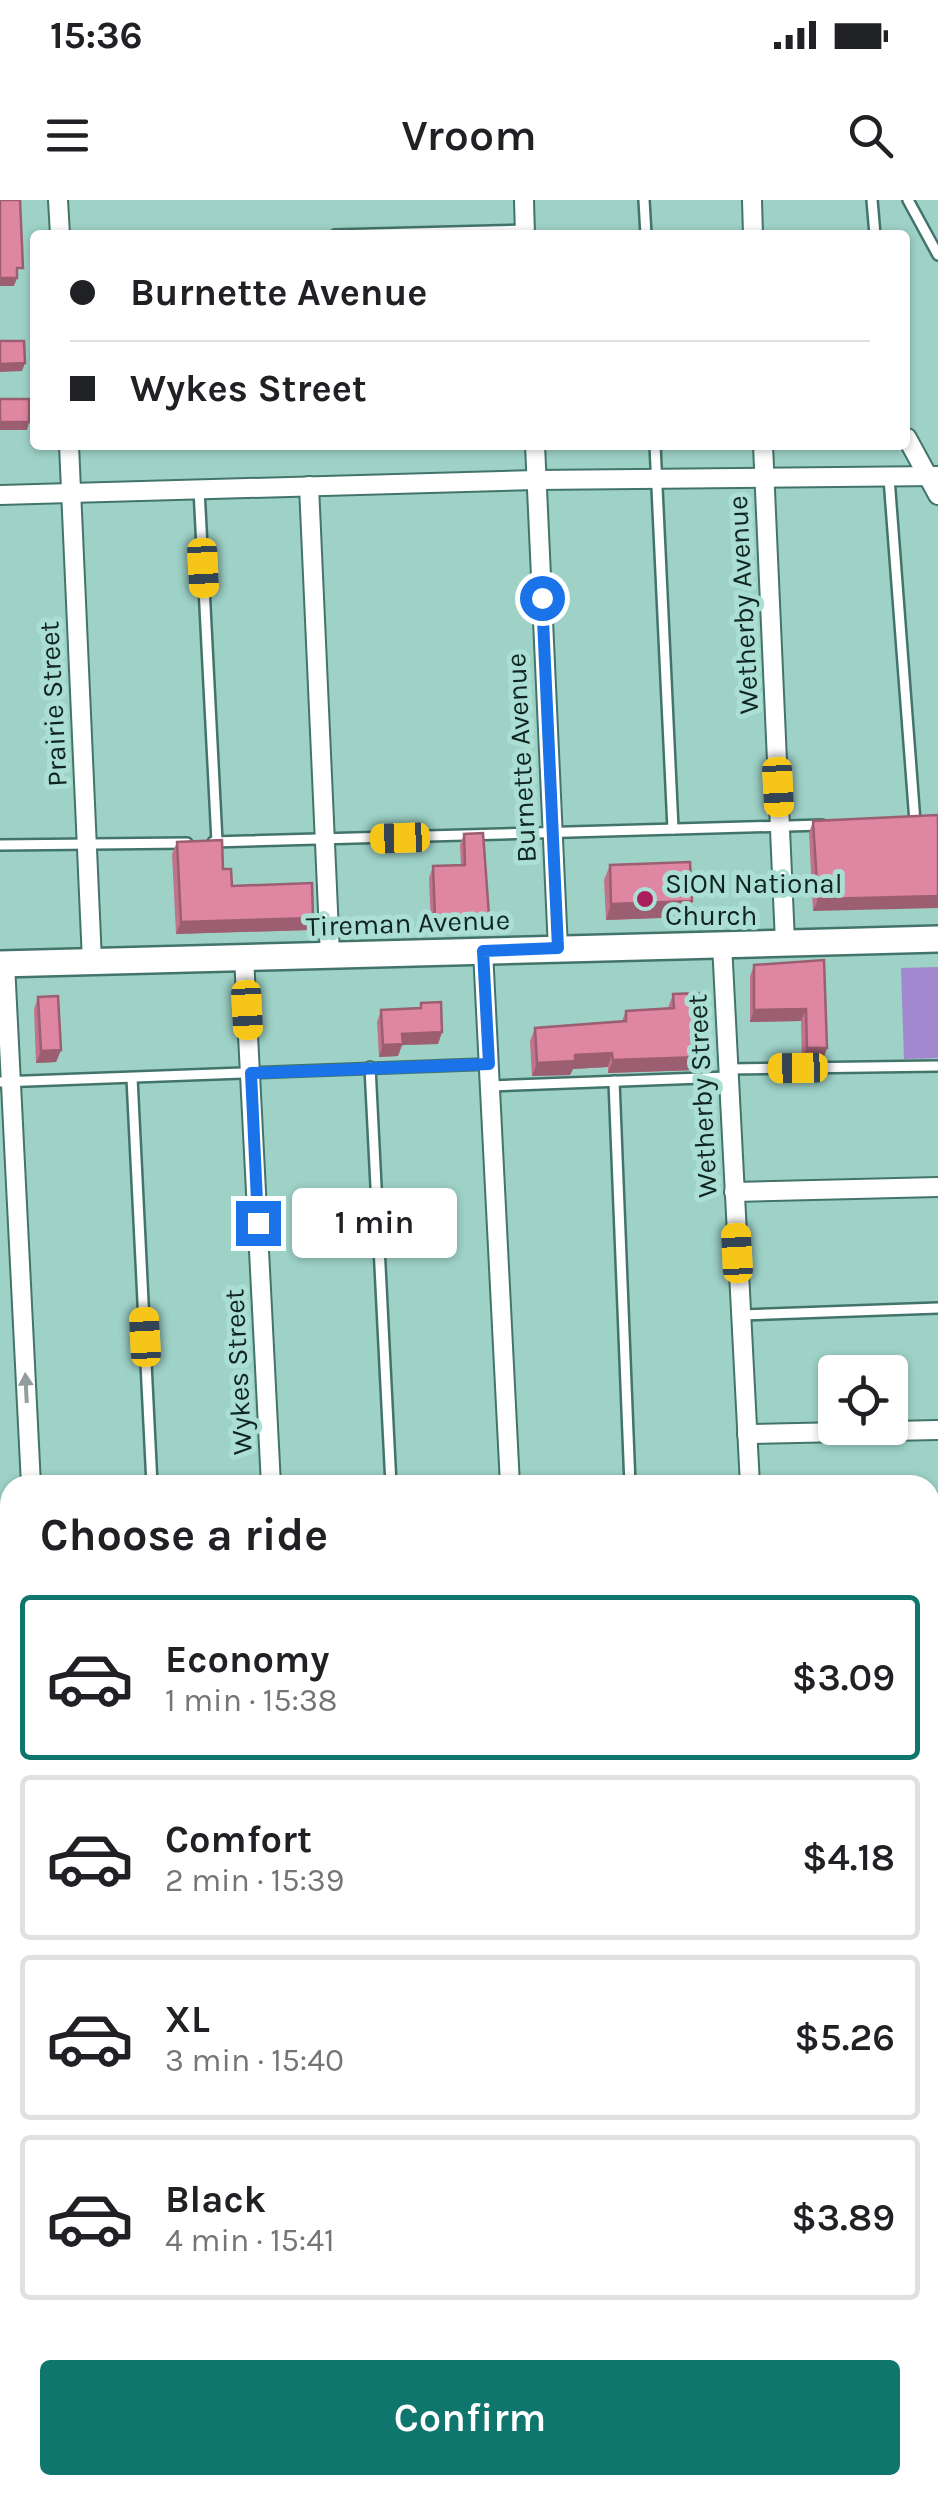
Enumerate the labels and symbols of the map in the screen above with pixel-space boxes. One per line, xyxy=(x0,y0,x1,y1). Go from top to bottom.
street label: Wetherby Avenue xyxy=(721,495,765,715)
car xyxy=(186,537,220,599)
route start xyxy=(520,576,565,621)
street label: Prairie Street xyxy=(32,620,74,788)
street label: Burnette Avenue xyxy=(499,652,543,864)
car xyxy=(761,756,795,818)
car xyxy=(369,822,431,854)
place label: SION National Church xyxy=(665,867,843,932)
marker: SION National Church xyxy=(634,888,656,910)
street label: Tireman Avenue xyxy=(305,903,511,943)
car xyxy=(230,979,264,1041)
street label: Wetherby Street xyxy=(680,993,724,1199)
car xyxy=(768,1052,828,1084)
callout: 1 min xyxy=(293,1188,458,1258)
route end xyxy=(236,1201,281,1246)
car xyxy=(720,1222,754,1284)
street label: Wykes Street xyxy=(217,1288,259,1456)
car xyxy=(128,1306,162,1368)
one-way arrow xyxy=(18,1371,34,1403)

